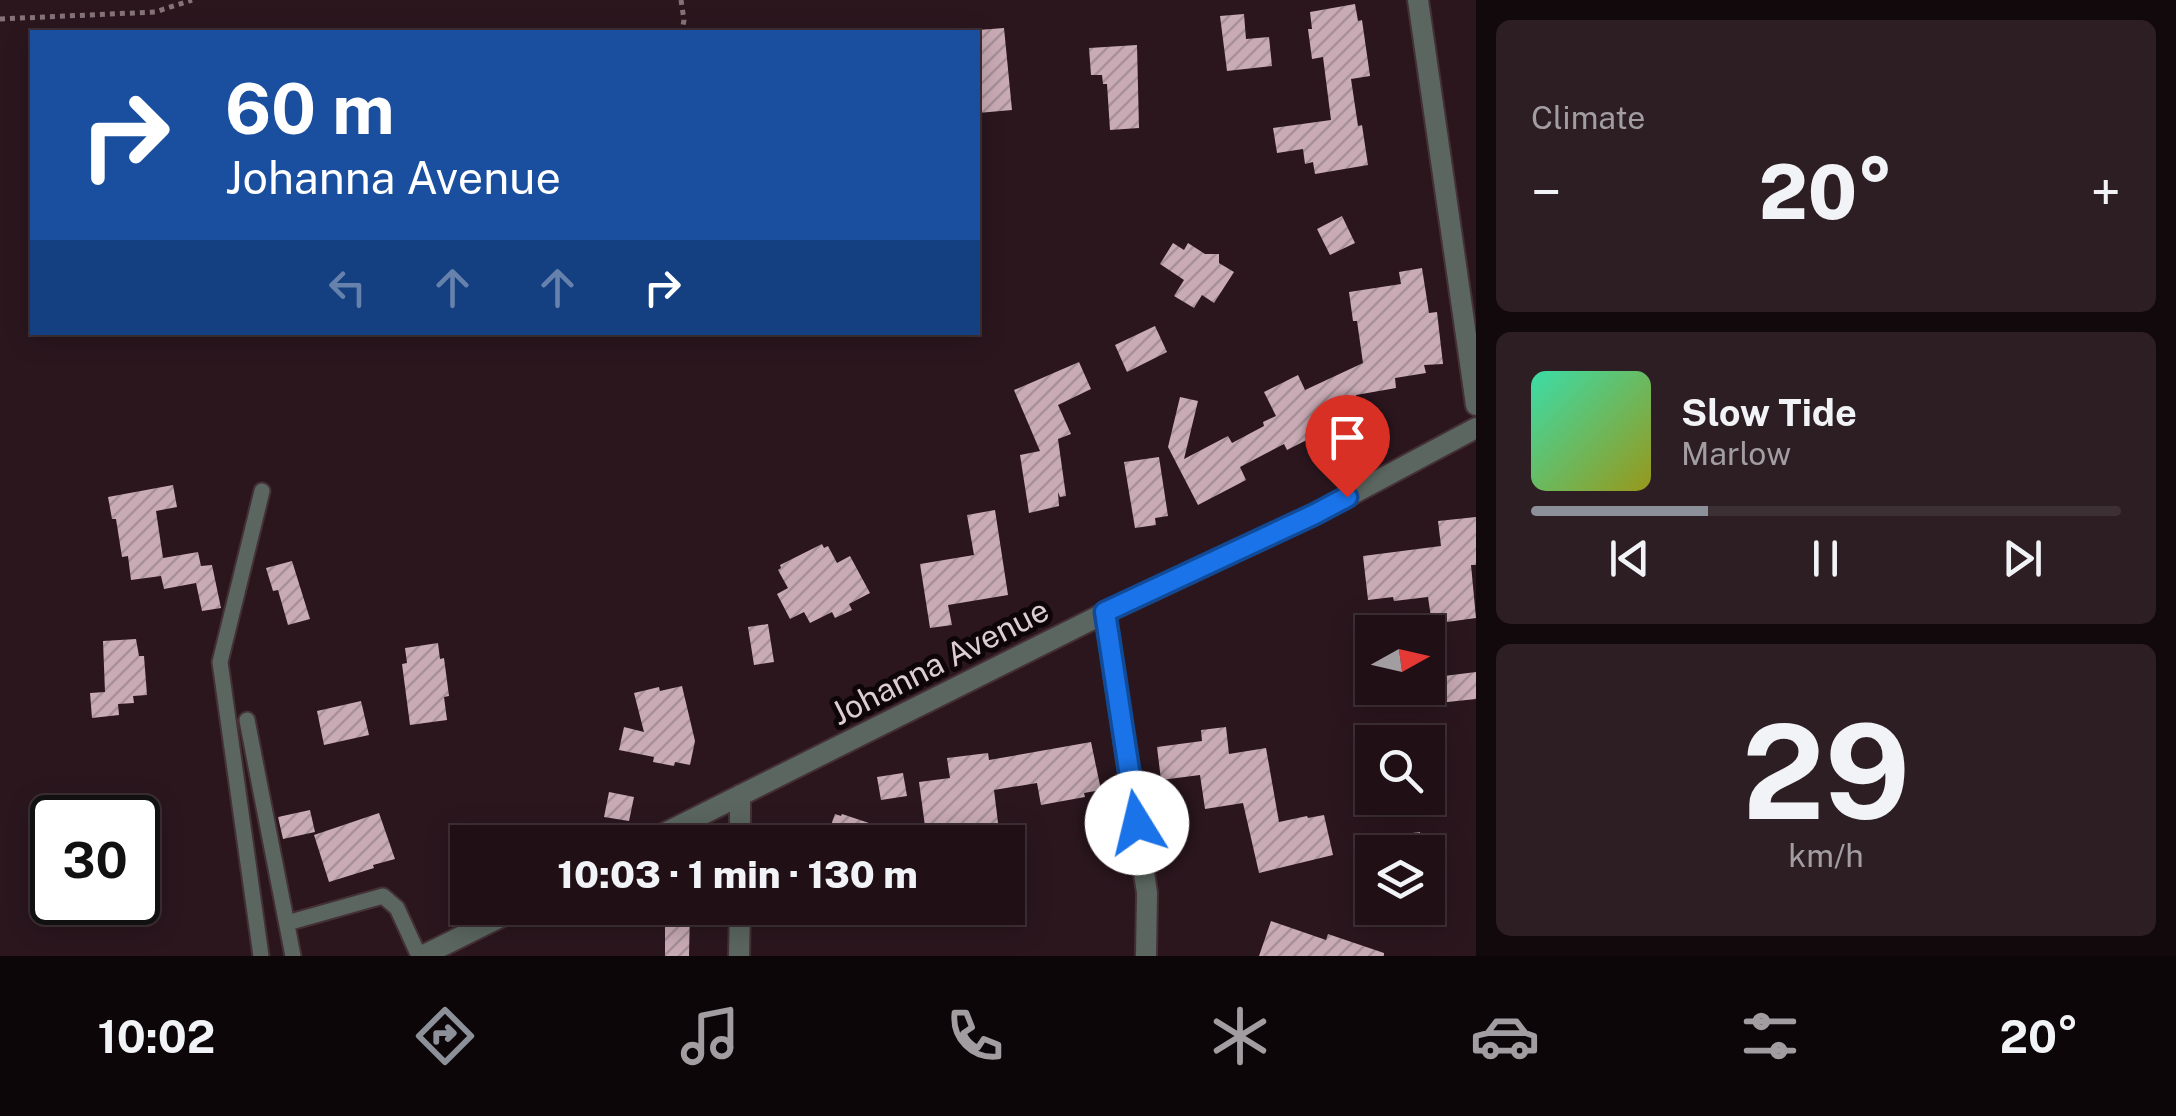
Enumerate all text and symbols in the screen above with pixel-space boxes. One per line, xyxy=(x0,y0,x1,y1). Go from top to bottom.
text: 60 m xyxy=(225,67,395,150)
icon: right xyxy=(60,70,190,200)
text: Climate xyxy=(1531,99,1645,136)
text: 20° xyxy=(1759,148,1893,236)
text: Johanna Avenue xyxy=(225,151,561,204)
text: − xyxy=(1531,160,1562,224)
text: + xyxy=(2090,160,2121,224)
icon: left xyxy=(320,260,375,315)
icon: ahead xyxy=(425,260,480,315)
icon: ahead xyxy=(530,260,585,315)
icon: right xyxy=(635,260,690,315)
text: Slow Tide xyxy=(1681,390,1857,435)
pin xyxy=(1305,395,1390,498)
icon: arrive xyxy=(1320,410,1375,465)
text: Marlow xyxy=(1681,435,1791,472)
icon: previous xyxy=(1602,531,1657,586)
icon: pause xyxy=(1798,531,1853,586)
icon: next xyxy=(1995,531,2050,586)
street label: Johanna Avenue xyxy=(825,591,1055,732)
north arrow xyxy=(1355,615,1445,705)
map controls xyxy=(1355,615,1445,925)
text: 29 xyxy=(1742,696,1910,848)
button: search xyxy=(1355,725,1445,815)
position arrow xyxy=(1085,771,1189,875)
speed limit sign: 30 xyxy=(30,795,160,925)
button: layers xyxy=(1355,835,1445,925)
text: km/h xyxy=(1788,837,1864,874)
text: 10:03 · 1 min · 130 m xyxy=(557,852,918,897)
icon: directions xyxy=(410,1001,480,1071)
icon: music xyxy=(675,1001,745,1071)
icon: phone xyxy=(940,1001,1010,1071)
icon: climate xyxy=(1205,1001,1275,1071)
icon: car xyxy=(1470,1001,1540,1071)
icon: filters xyxy=(1735,1001,1805,1071)
text: 10:02 xyxy=(97,1010,215,1063)
text: 20° xyxy=(2000,1010,2078,1063)

